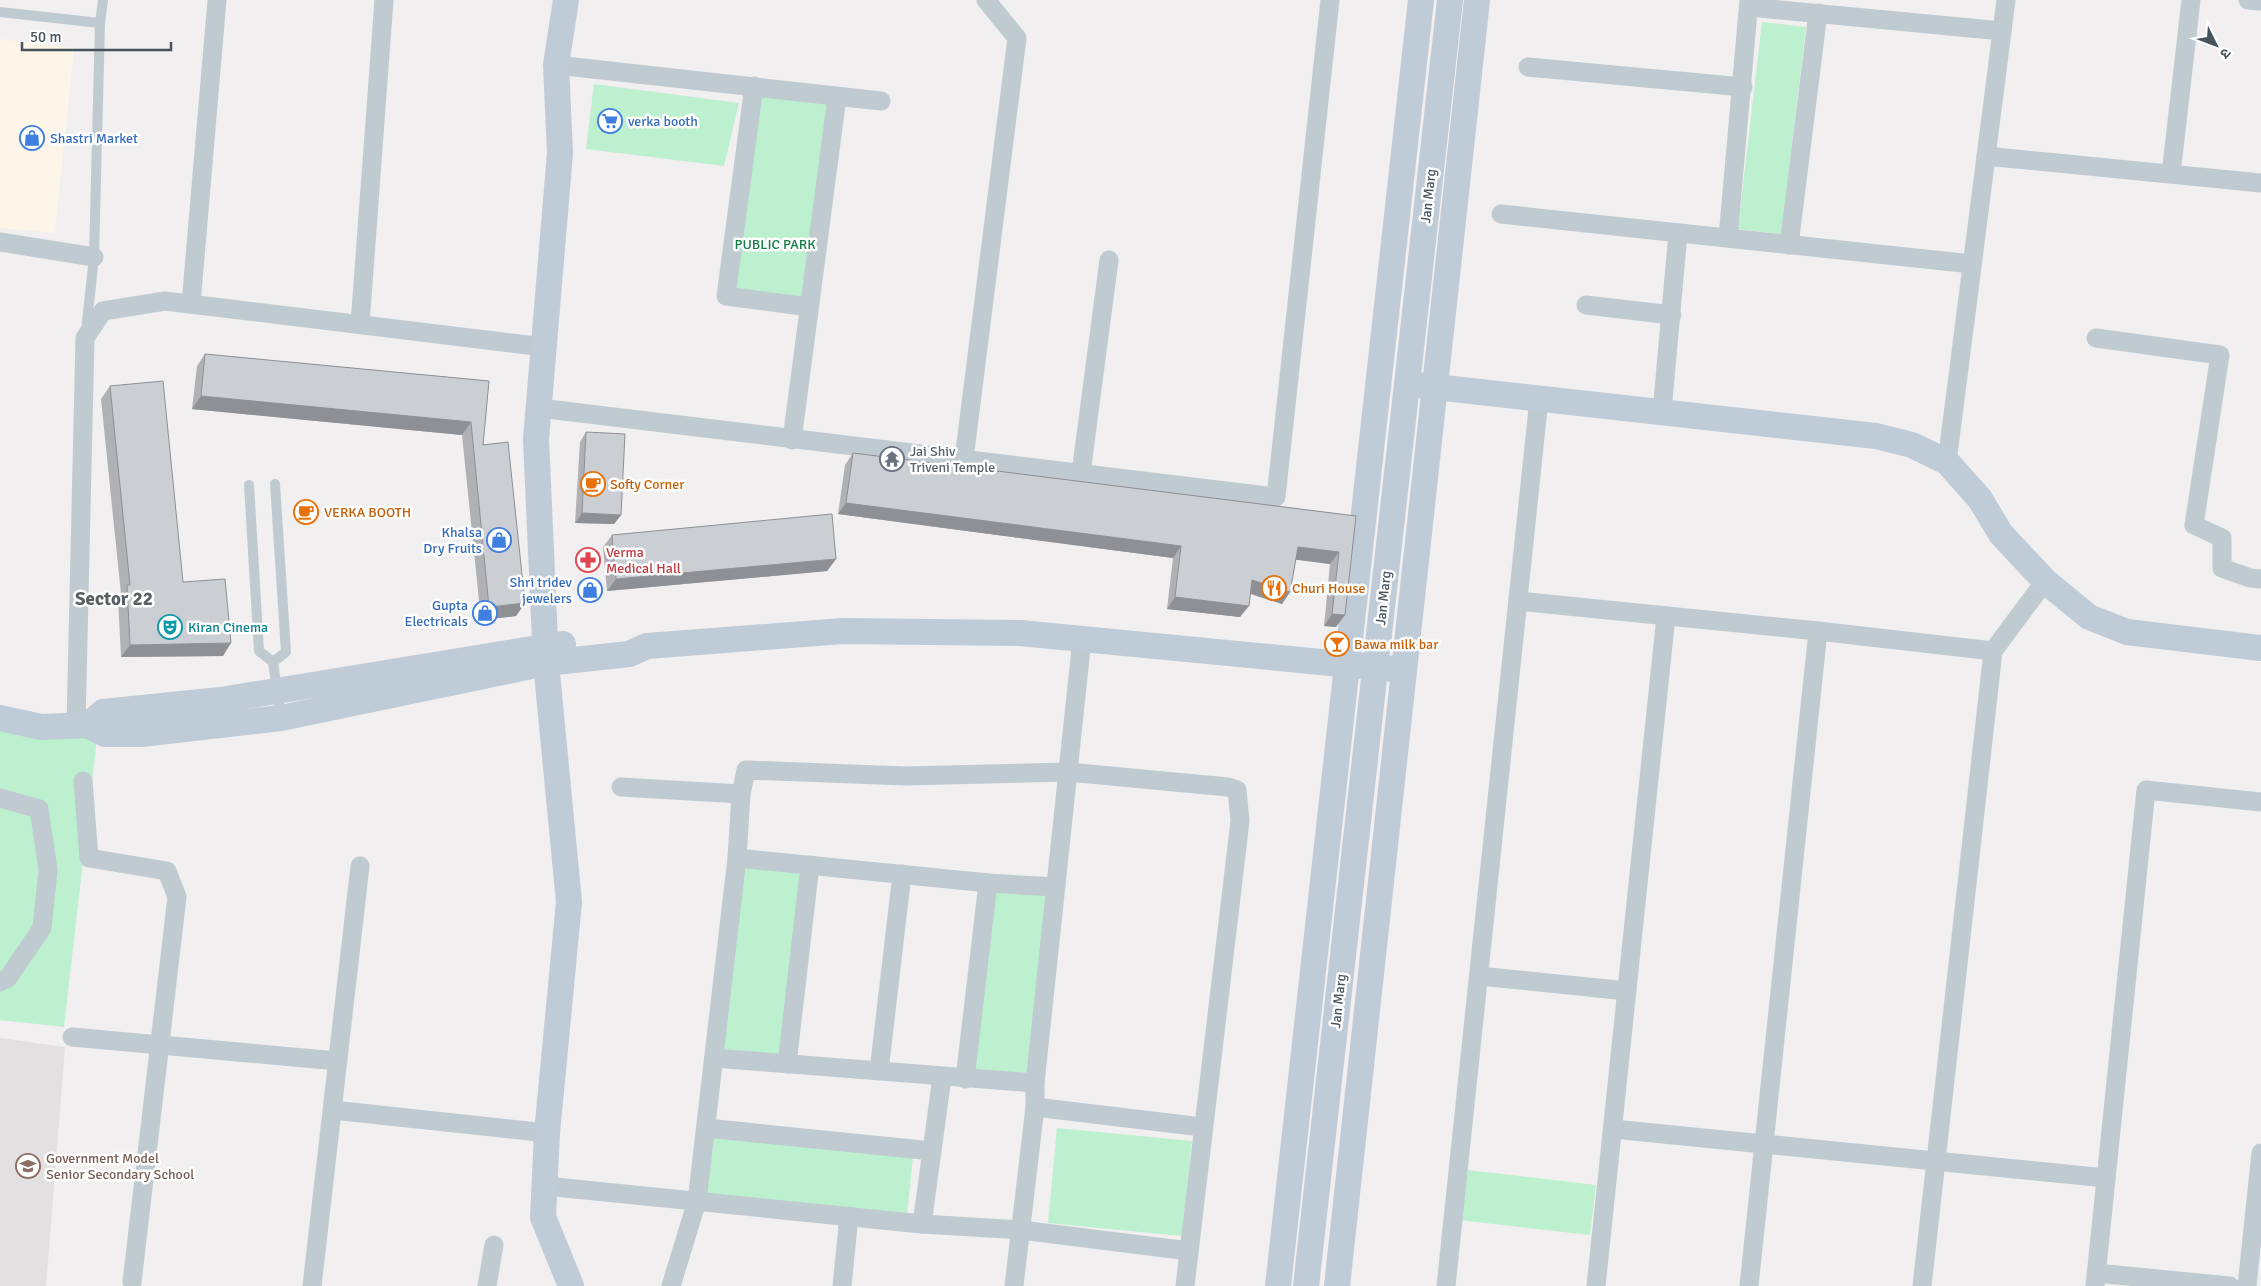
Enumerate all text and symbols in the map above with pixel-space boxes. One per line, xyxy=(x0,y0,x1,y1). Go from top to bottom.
scale bar xyxy=(22,20,171,52)
north arrow xyxy=(2191,20,2241,70)
text: 50 m xyxy=(30,28,61,46)
text: उ xyxy=(2216,45,2234,63)
supermarket icon: verka booth xyxy=(597,108,623,134)
place label: verka booth xyxy=(628,113,698,130)
shop icon: Shastri Market xyxy=(19,125,45,151)
place label: Shastri Market xyxy=(50,130,138,147)
street label: Jan Marg xyxy=(1417,168,1440,224)
park label: PUBLIC PARK xyxy=(735,236,816,253)
place label: Jai Shiv Triveni Temple xyxy=(910,443,995,476)
temple icon: Jai Shiv Triveni Temple xyxy=(879,446,905,472)
cafe icon: Softy Corner xyxy=(580,471,606,497)
place label: Softy Corner xyxy=(610,476,685,493)
cafe icon: VERKA BOOTH xyxy=(293,499,319,525)
place label: VERKA BOOTH xyxy=(324,504,411,521)
place label: Khalsa Dry Fruits xyxy=(423,524,482,557)
shop icon: Khalsa Dry Fruits xyxy=(486,527,512,553)
place label: Verma Medical Hall xyxy=(606,544,681,577)
pharmacy icon: Verma Medical Hall xyxy=(575,547,601,573)
street label: Jan Marg xyxy=(1372,570,1395,626)
place label: Shri tridev jewelers xyxy=(510,574,573,607)
restaurant icon: Churi House xyxy=(1261,575,1287,601)
shop icon: Shri tridev jewelers xyxy=(577,577,603,603)
place label: Churi House xyxy=(1292,580,1366,597)
district label: Sector 22 xyxy=(75,587,153,611)
place label: Gupta Electricals xyxy=(404,597,468,630)
shop icon: Gupta Electricals xyxy=(472,600,498,626)
theatre icon: Kiran Cinema xyxy=(157,614,183,640)
place label: Kiran Cinema xyxy=(188,619,268,636)
bar icon: Bawa milk bar xyxy=(1324,631,1350,657)
place label: Bawa milk bar xyxy=(1354,636,1439,653)
street label: Jan Marg xyxy=(1327,973,1350,1029)
place label: Government Model Senior Secondary School xyxy=(46,1150,194,1183)
school or university icon: Government Model Senior Secondary School xyxy=(15,1153,41,1179)

